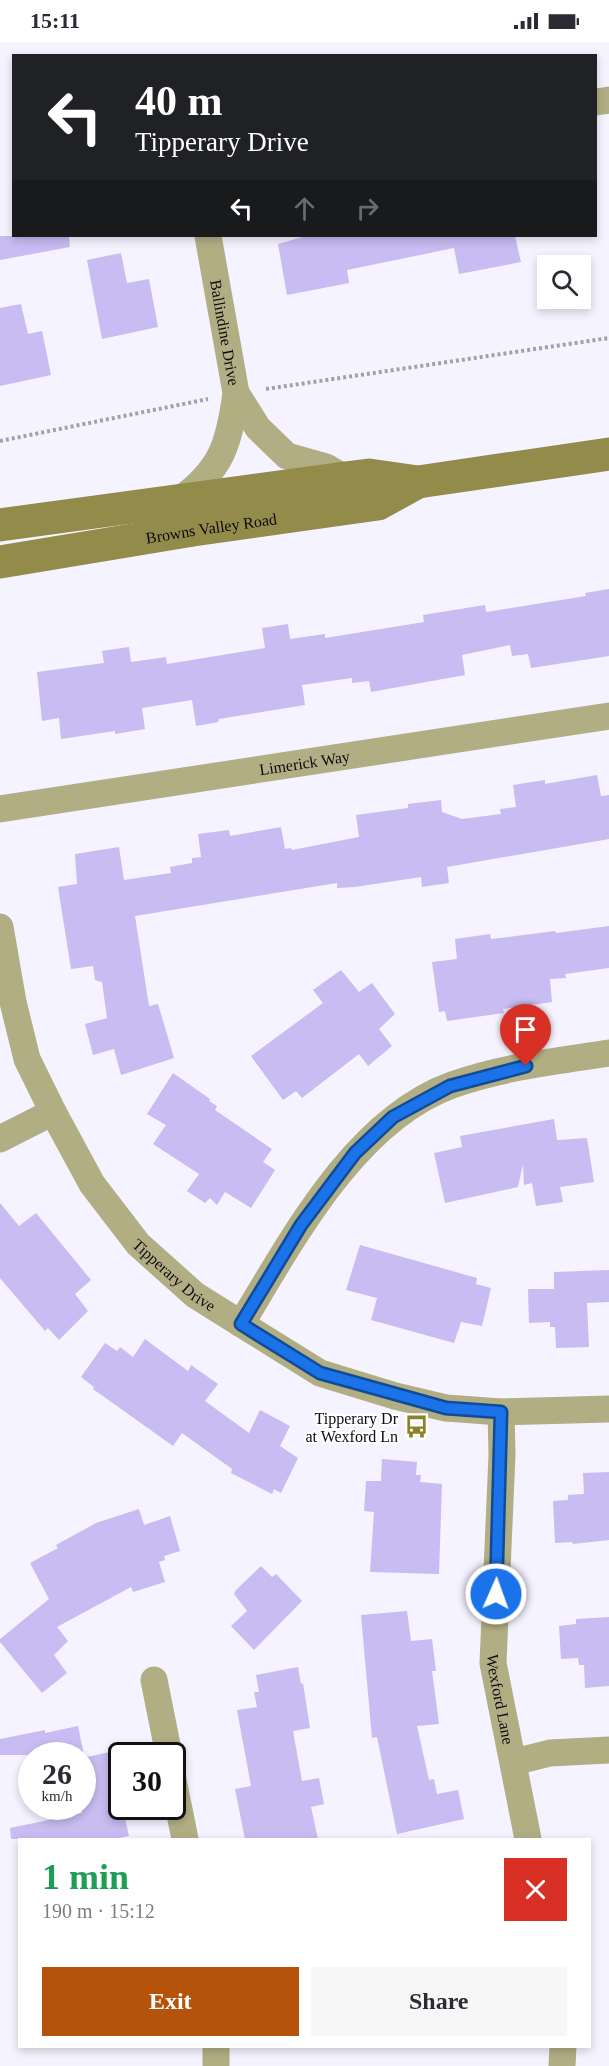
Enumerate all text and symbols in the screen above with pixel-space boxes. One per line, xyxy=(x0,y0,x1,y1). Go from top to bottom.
text: 15:11 xyxy=(30,8,80,33)
icon: left xyxy=(36,78,114,156)
text: 40 m xyxy=(135,78,223,124)
text: Tipperary Drive xyxy=(135,127,309,157)
icon: left xyxy=(225,192,258,225)
icon: ahead xyxy=(288,192,321,225)
icon: right xyxy=(351,192,384,225)
map controls xyxy=(537,255,591,309)
button: search xyxy=(537,255,591,309)
street label: Ballindine Drive xyxy=(207,278,242,387)
street label: Browns Valley Road xyxy=(145,510,278,547)
street label: Limerick Way xyxy=(258,748,351,778)
pin xyxy=(500,1004,551,1066)
icon: arrive xyxy=(509,1013,542,1046)
street label: Tipperary Drive xyxy=(129,1235,218,1315)
place label: Tipperary Dr at Wexford Ln xyxy=(305,1410,399,1445)
bus stop icon: Tipperary Dr at Wexford Ln xyxy=(403,1414,429,1440)
position arrow xyxy=(464,1562,528,1626)
street label: Wexford Lane xyxy=(484,1654,517,1746)
speed limit sign: 30 xyxy=(108,1742,186,1820)
text: 26 xyxy=(42,1757,72,1790)
text: km/h xyxy=(42,1788,72,1804)
text: 1 min xyxy=(42,1857,129,1897)
button: close xyxy=(504,1858,567,1921)
text: 190 m · 15:12 xyxy=(42,1900,155,1922)
button: Exit xyxy=(42,1967,299,2036)
button: Share xyxy=(311,1967,567,2036)

